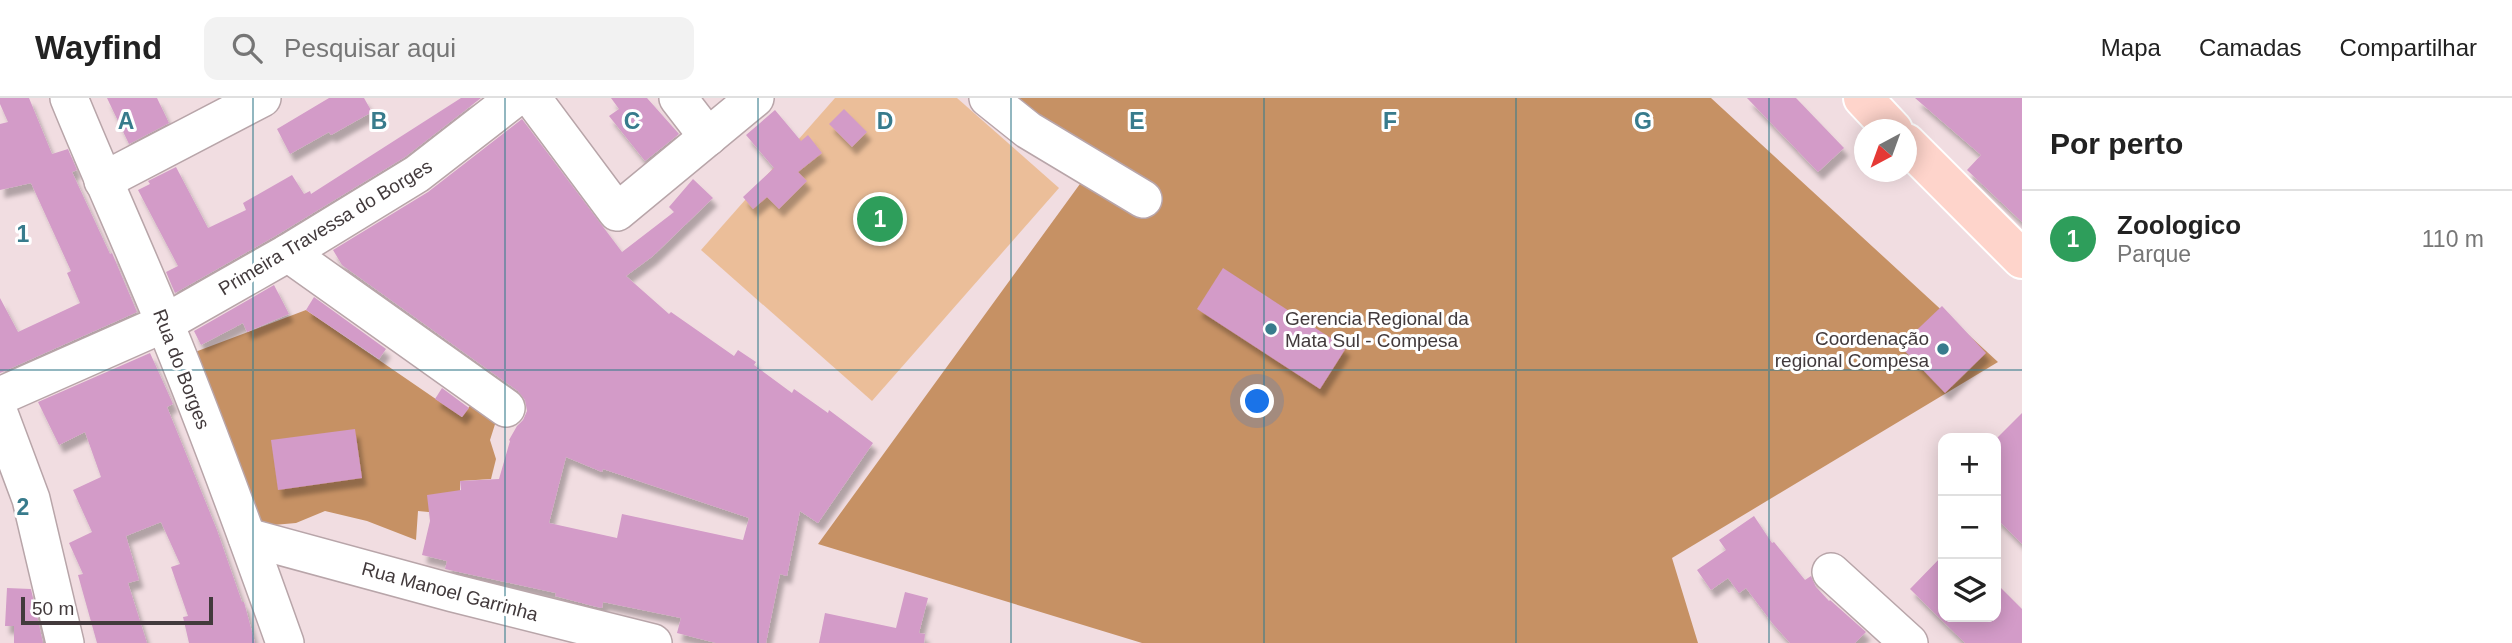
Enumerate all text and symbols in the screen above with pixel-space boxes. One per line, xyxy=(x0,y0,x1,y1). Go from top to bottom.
search box xyxy=(204,17,694,80)
text: Wayfind xyxy=(35,29,162,66)
icon: search xyxy=(228,29,266,67)
text: Pesquisar aqui xyxy=(284,33,456,63)
text: Mapa xyxy=(2101,34,2161,61)
text: Camadas xyxy=(2199,34,2302,61)
text: Compartilhar xyxy=(2340,34,2477,61)
text: A xyxy=(118,108,134,134)
text: B xyxy=(371,108,387,134)
text: C xyxy=(624,108,640,134)
text: D xyxy=(877,108,893,134)
text: E xyxy=(1129,108,1145,134)
text: F xyxy=(1383,108,1397,134)
text: G xyxy=(1634,108,1652,134)
north arrow xyxy=(1854,119,1917,182)
text: Por perto xyxy=(2050,127,2183,160)
street label: Primeira Travessa do Borges xyxy=(215,155,436,300)
pin: 1 xyxy=(857,193,903,245)
text: Zoologico xyxy=(2117,210,2241,240)
text: 1 xyxy=(17,221,30,247)
text: 1 xyxy=(2067,226,2079,252)
text: 110 m xyxy=(2422,226,2484,252)
text: Parque xyxy=(2117,241,2191,267)
street label: Rua do Borges xyxy=(149,306,214,432)
place label: Gerencia Regional da Mata Sul - Compesa xyxy=(1285,308,1469,351)
marker: Gerencia Regional da Mata Sul - Compesa xyxy=(1263,321,1279,337)
place label: Coordenação regional Compesa xyxy=(1775,328,1929,371)
marker: Coordenação regional Compesa xyxy=(1935,341,1951,357)
your location xyxy=(1240,384,1274,418)
map controls xyxy=(1938,433,2001,622)
button: + xyxy=(1938,433,2001,496)
text: 2 xyxy=(17,494,29,520)
button: − xyxy=(1938,496,2001,559)
street label: Rua Manoel Garrinha xyxy=(359,558,541,625)
button: layers xyxy=(1938,559,2001,622)
scale bar xyxy=(21,594,214,626)
text: 50 m xyxy=(32,598,74,619)

